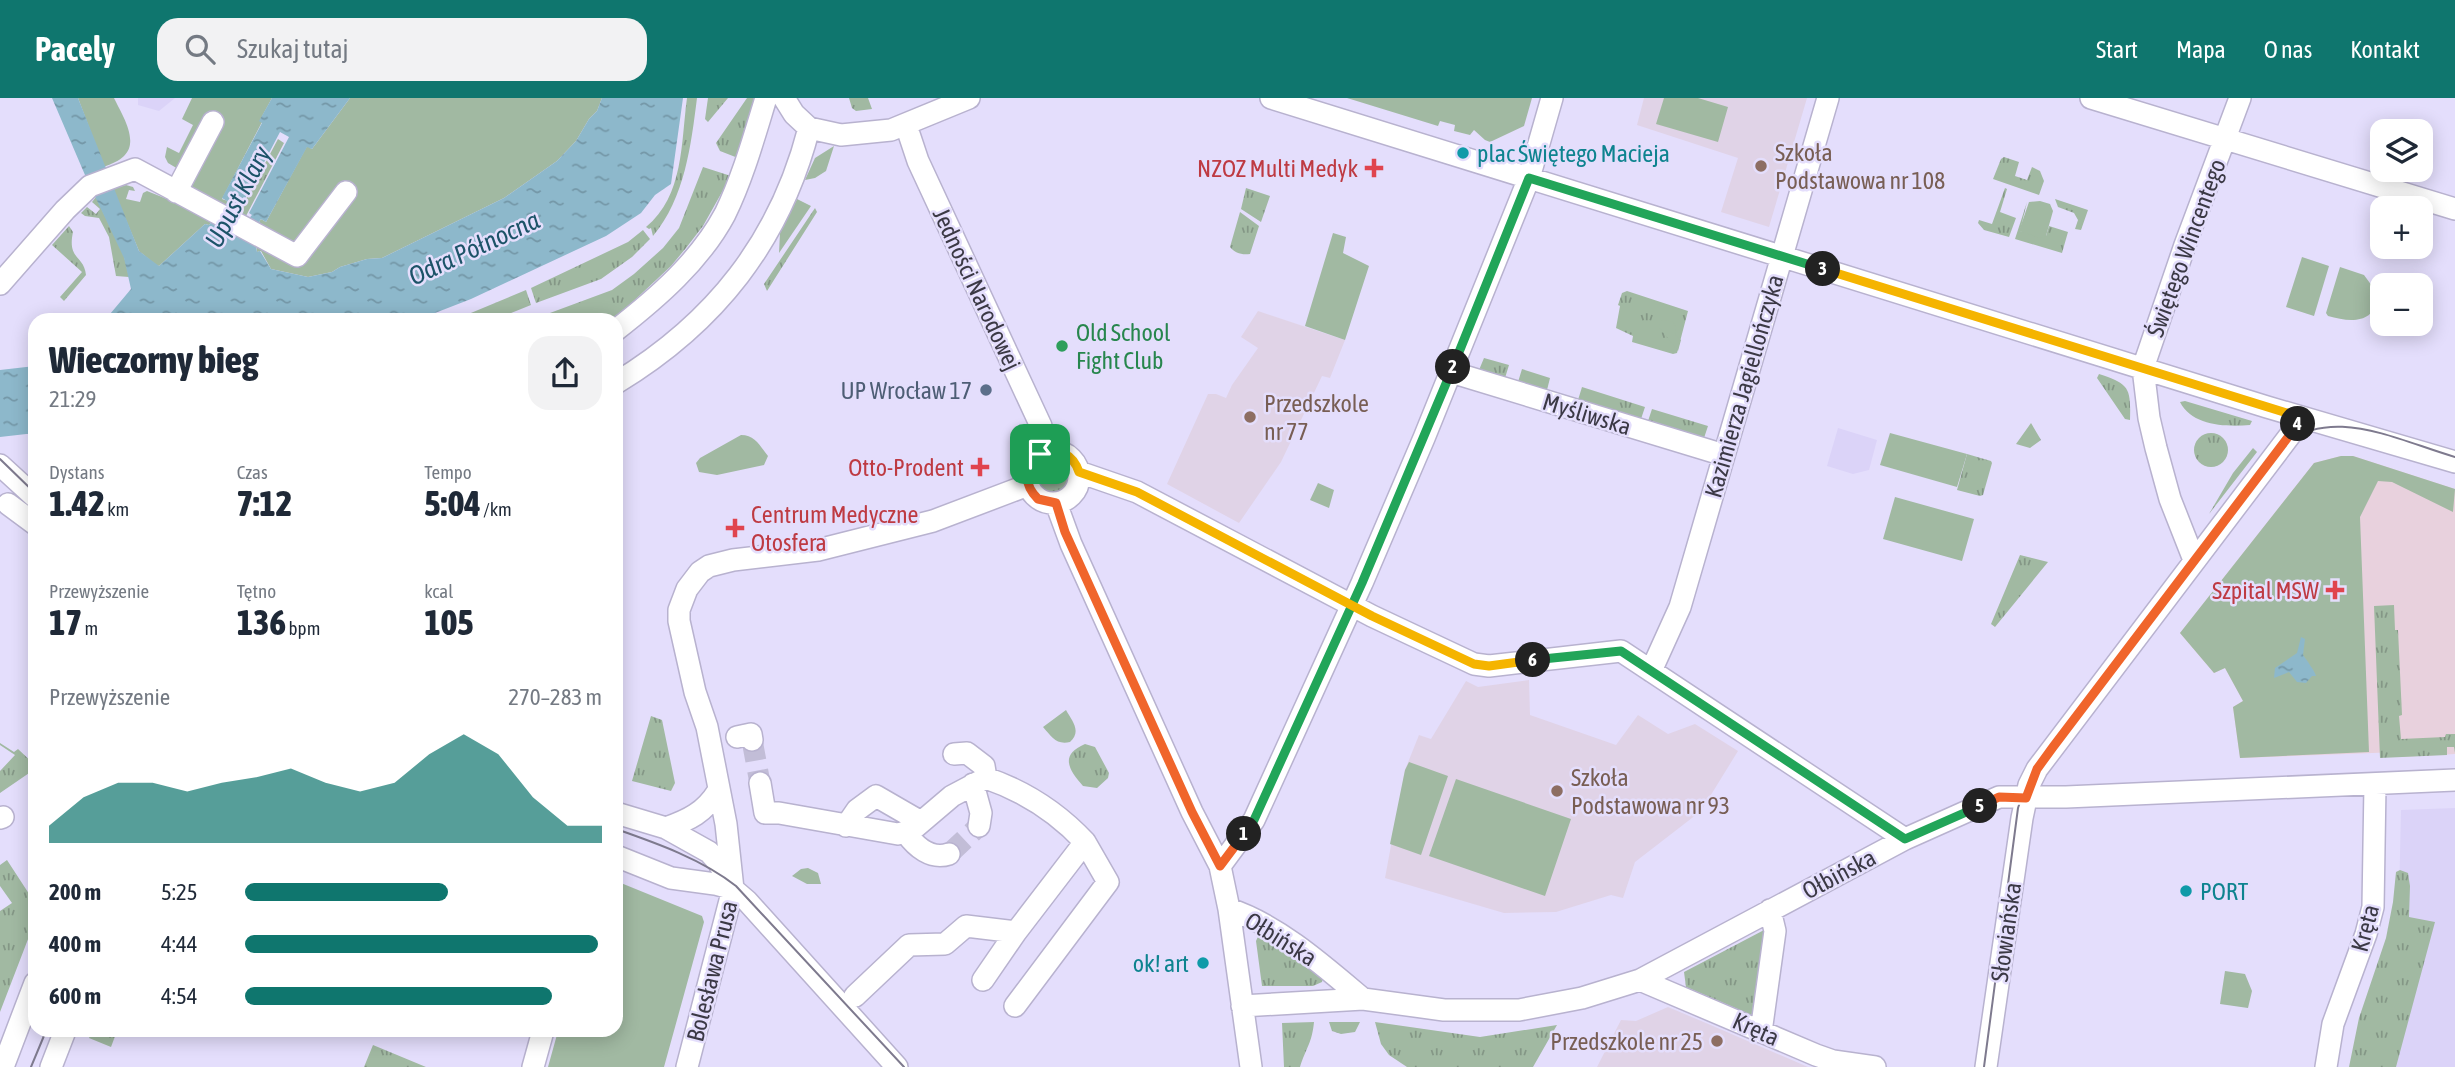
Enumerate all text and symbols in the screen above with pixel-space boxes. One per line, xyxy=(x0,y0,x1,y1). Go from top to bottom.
search box xyxy=(157,18,647,81)
text: Pacely xyxy=(35,30,115,68)
icon: search xyxy=(181,30,219,68)
text: Szukaj tutaj xyxy=(237,34,349,64)
text: Start xyxy=(2096,36,2138,63)
text: Mapa xyxy=(2176,36,2226,63)
text: O nas xyxy=(2264,36,2312,63)
text: Kontakt xyxy=(2350,36,2420,63)
map controls xyxy=(2370,119,2433,336)
button: layers xyxy=(2370,119,2433,182)
place label: Szkoła Podstawowa nr 108 xyxy=(1775,139,1945,194)
place label: plac Świętego Macieja xyxy=(1477,140,1670,167)
water label: Upust Klary xyxy=(199,141,277,253)
marker: plac Świętego Macieja xyxy=(1455,145,1471,161)
place label: NZOZ Multi Medyk xyxy=(1197,155,1358,182)
street label: Świętego Wincentego xyxy=(2141,155,2231,341)
marker: NZOZ Multi Medyk xyxy=(1364,158,1384,178)
marker: Szkoła Podstawowa nr 108 xyxy=(1753,158,1769,174)
button: + xyxy=(2370,196,2433,259)
street label: Jedności Narodowej xyxy=(928,204,1026,374)
water label: Odra Północna xyxy=(404,205,544,291)
pin: 3 xyxy=(1806,252,1840,286)
text: 3 xyxy=(1818,257,1827,279)
street label: Kazimierza Jagiellończyka xyxy=(1699,271,1789,501)
button: − xyxy=(2370,273,2433,336)
place label: Old School Fight Club xyxy=(1076,319,1171,374)
button: share xyxy=(528,336,602,410)
text: Wieczorny bieg xyxy=(49,338,258,381)
marker: Old School Fight Club xyxy=(1054,338,1070,354)
pin: 2 xyxy=(1436,350,1470,384)
text: 2 xyxy=(1448,355,1457,377)
place label: UP Wrocław 17 xyxy=(840,377,972,404)
marker: UP Wrocław 17 xyxy=(978,382,994,398)
text: 21:29 xyxy=(49,386,96,412)
street label: Myśliwska xyxy=(1540,388,1634,440)
place label: Przedszkole nr 77 xyxy=(1264,390,1369,445)
pin: 4 xyxy=(2280,406,2316,442)
marker: Przedszkole nr 77 xyxy=(1242,409,1258,425)
text: 4 xyxy=(2293,412,2302,434)
pin xyxy=(1010,424,1070,484)
icon: arrive xyxy=(1021,435,1059,473)
place label: Otto-Prodent xyxy=(848,454,964,481)
marker: Otto-Prodent xyxy=(970,457,990,477)
text: Dystans xyxy=(49,461,104,483)
text: Czas xyxy=(237,461,268,483)
text: Tempo xyxy=(424,461,472,483)
text: 1.42 xyxy=(49,483,105,523)
text: 7:12 xyxy=(237,483,292,523)
text: 5:04 xyxy=(424,483,481,523)
text: km xyxy=(105,498,129,520)
text: /km xyxy=(481,498,512,520)
place label: Centrum Medyczne Otosfera xyxy=(751,501,918,556)
marker: Centrum Medyczne Otosfera xyxy=(725,518,745,538)
place label: Szpital MSW xyxy=(2212,577,2320,604)
text: Przewyższenie xyxy=(49,580,149,602)
text: Tętno xyxy=(237,580,276,602)
text: kcal xyxy=(424,580,453,602)
marker: Szpital MSW xyxy=(2325,580,2345,600)
text: 17 xyxy=(49,602,82,642)
text: 136 xyxy=(237,602,286,642)
text: 105 xyxy=(424,602,474,642)
text: m xyxy=(82,617,98,639)
text: bpm xyxy=(286,617,320,639)
pin: 6 xyxy=(1516,642,1550,678)
text: 6 xyxy=(1528,648,1537,670)
text: Przewyższenie xyxy=(49,684,170,710)
text: 270–283 m xyxy=(508,684,602,710)
place label: Szkoła Podstawowa nr 93 xyxy=(1571,764,1730,819)
marker: Szkoła Podstawowa nr 93 xyxy=(1549,783,1565,799)
pin: 5 xyxy=(1962,788,1997,824)
text: 5 xyxy=(1975,794,1984,816)
pin: 1 xyxy=(1226,816,1262,852)
text: 1 xyxy=(1239,822,1248,844)
street label: Ołbińska xyxy=(1798,844,1880,904)
place label: PORT xyxy=(2200,878,2249,905)
text: 200 m xyxy=(49,879,101,905)
text: 5:25 xyxy=(161,879,198,905)
street label: Słowiańska xyxy=(1986,881,2026,983)
marker: PORT xyxy=(2178,883,2194,899)
street label: Bolesława Prusa xyxy=(681,898,743,1044)
street label: Kręta xyxy=(2346,901,2384,955)
street label: Ołbińska xyxy=(1240,907,1322,971)
text: 400 m xyxy=(49,931,101,957)
text: 4:44 xyxy=(161,931,198,957)
place label: ok! art xyxy=(1133,950,1189,977)
marker: ok! art xyxy=(1195,955,1211,971)
text: 600 m xyxy=(49,983,101,1009)
text: 4:54 xyxy=(161,983,198,1009)
street label: Kręta xyxy=(1729,1007,1783,1051)
place label: Przedszkole nr 25 xyxy=(1550,1028,1703,1055)
marker: Przedszkole nr 25 xyxy=(1709,1033,1725,1049)

